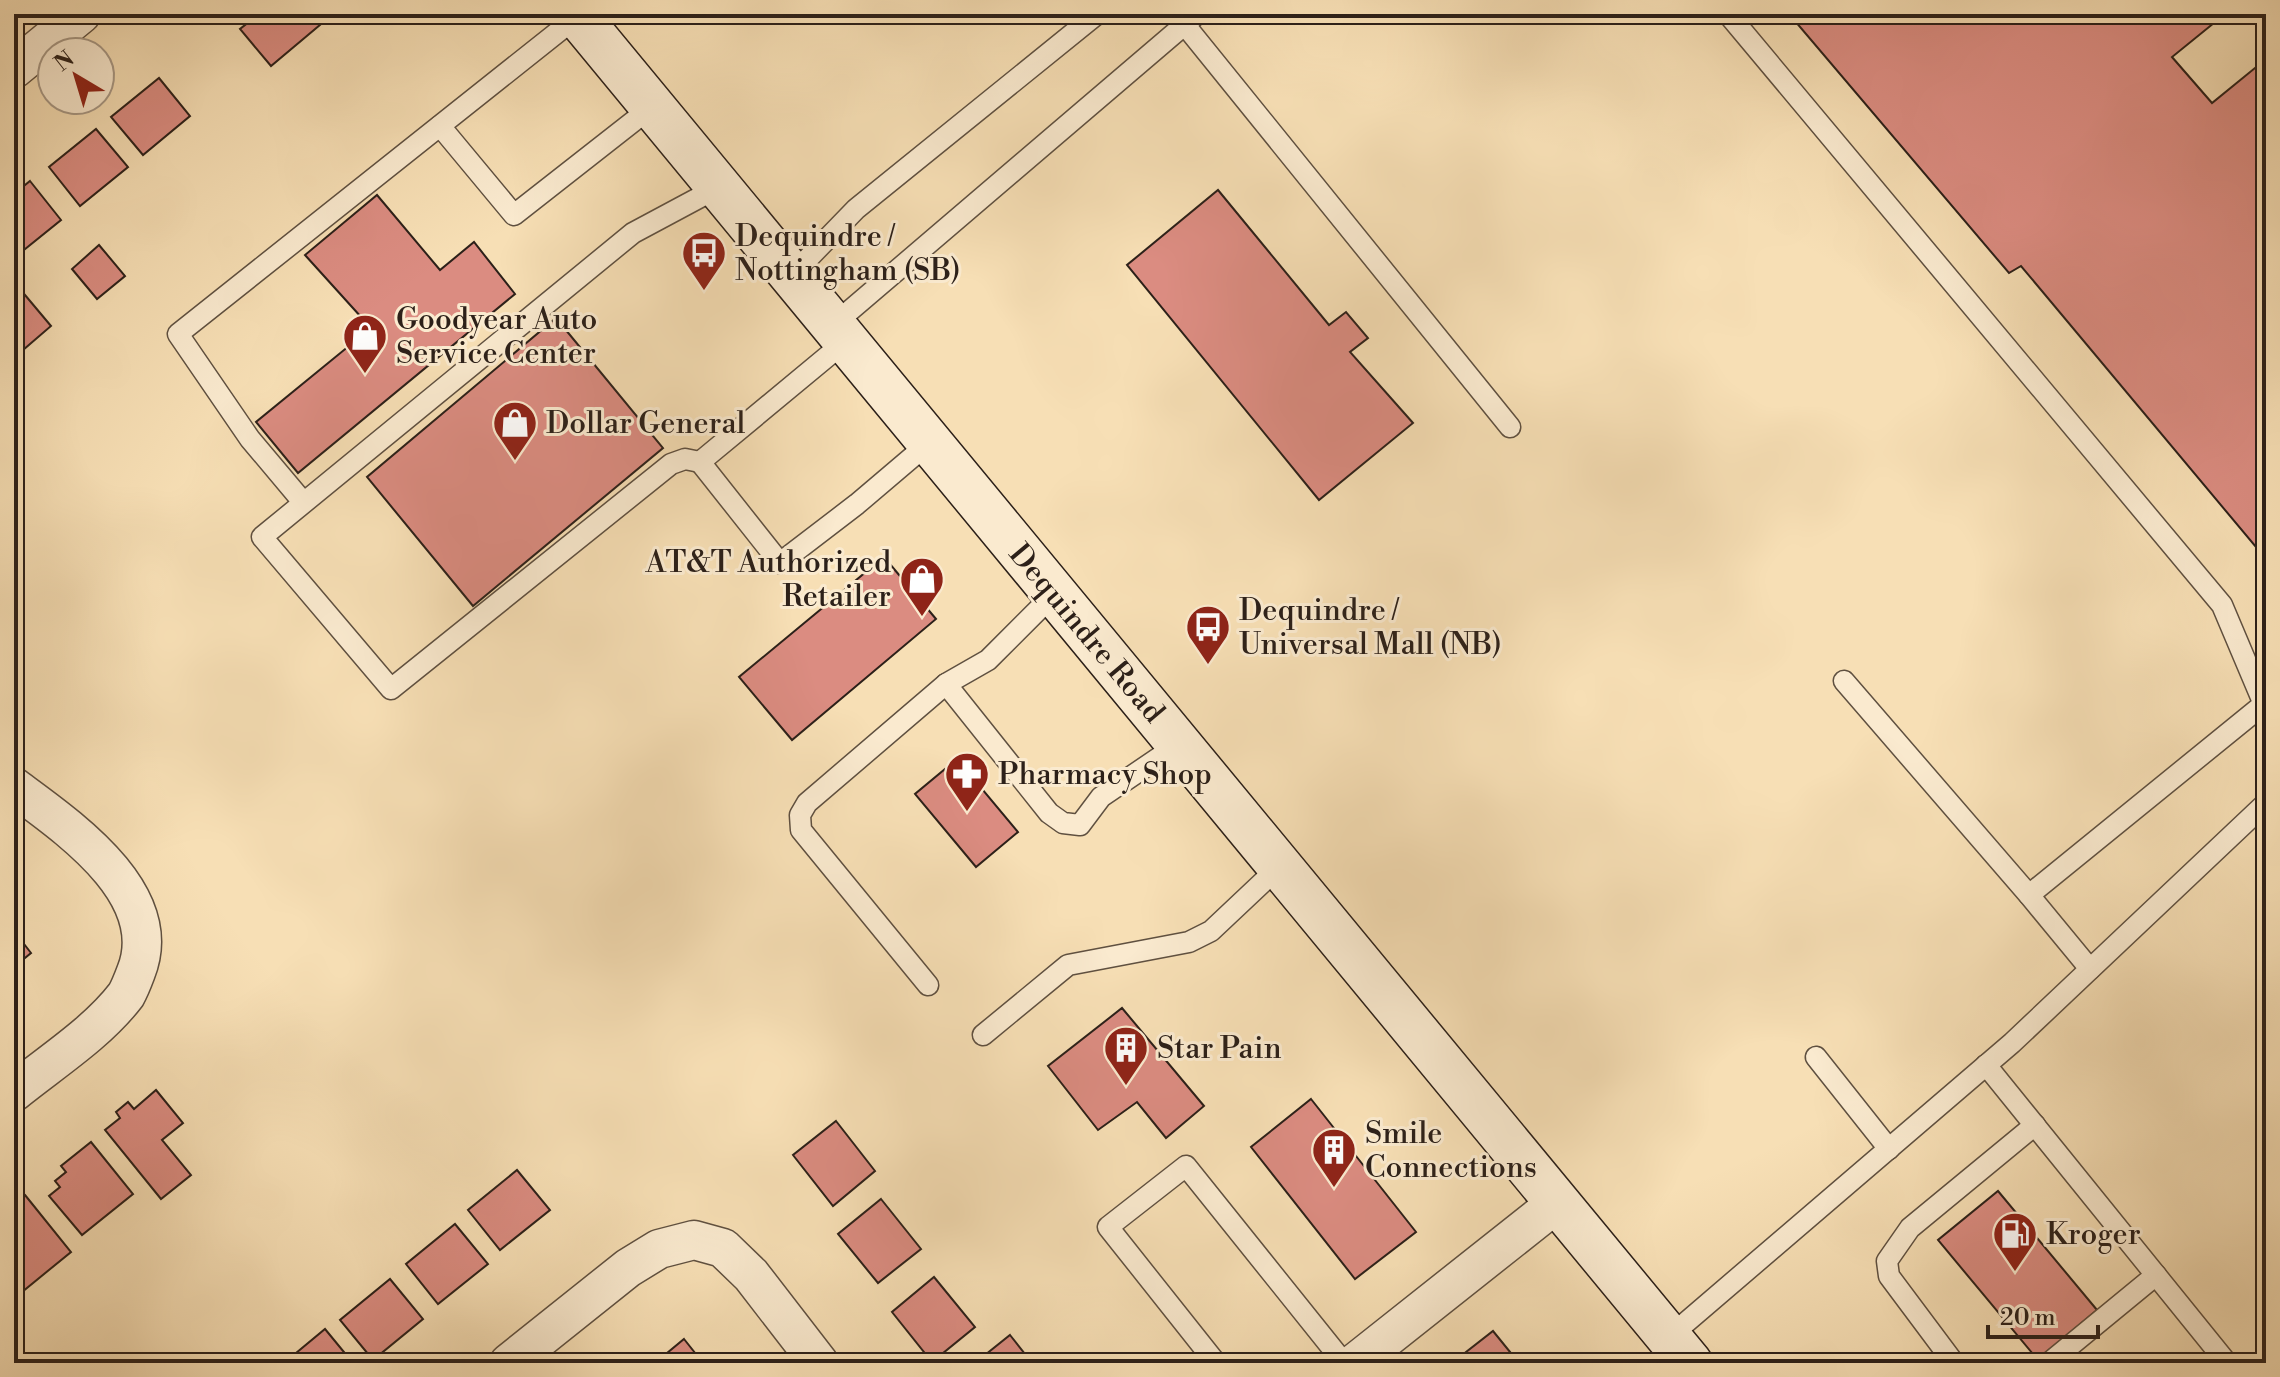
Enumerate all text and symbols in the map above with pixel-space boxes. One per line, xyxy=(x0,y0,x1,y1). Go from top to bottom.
north arrow xyxy=(36,36,116,116)
text: N xyxy=(49,45,80,77)
place label: Dequindre / Nottingham (SB) xyxy=(735,218,961,290)
bus stop icon: Dequindre / Nottingham (SB) xyxy=(680,229,728,292)
place label: Goodyear Auto Service Center xyxy=(396,301,597,373)
shop icon: Goodyear Auto Service Center xyxy=(341,312,389,375)
shop icon: Dollar General xyxy=(491,399,539,462)
place label: Dollar General xyxy=(546,405,746,443)
street label: Dequindre Road xyxy=(1000,536,1172,731)
place label: AT&T Authorized Retailer xyxy=(645,544,891,616)
shop icon: AT&T Authorized Retailer xyxy=(898,555,946,618)
place label: Dequindre / Universal Mall (NB) xyxy=(1239,592,1502,664)
bus stop icon: Dequindre / Universal Mall (NB) xyxy=(1184,603,1232,666)
pharmacy icon: Pharmacy Shop xyxy=(943,750,991,813)
place label: Pharmacy Shop xyxy=(998,756,1212,794)
building icon: Star Pain xyxy=(1102,1024,1150,1087)
place label: Star Pain xyxy=(1157,1030,1282,1068)
place label: Smile Connections xyxy=(1365,1115,1537,1187)
building icon: Smile Connections xyxy=(1310,1126,1358,1189)
fuel station icon: Kroger xyxy=(1991,1210,2039,1273)
place label: Kroger xyxy=(2046,1216,2141,1254)
scale bar xyxy=(1988,1289,2098,1339)
text: 20 m xyxy=(2000,1303,2056,1333)

